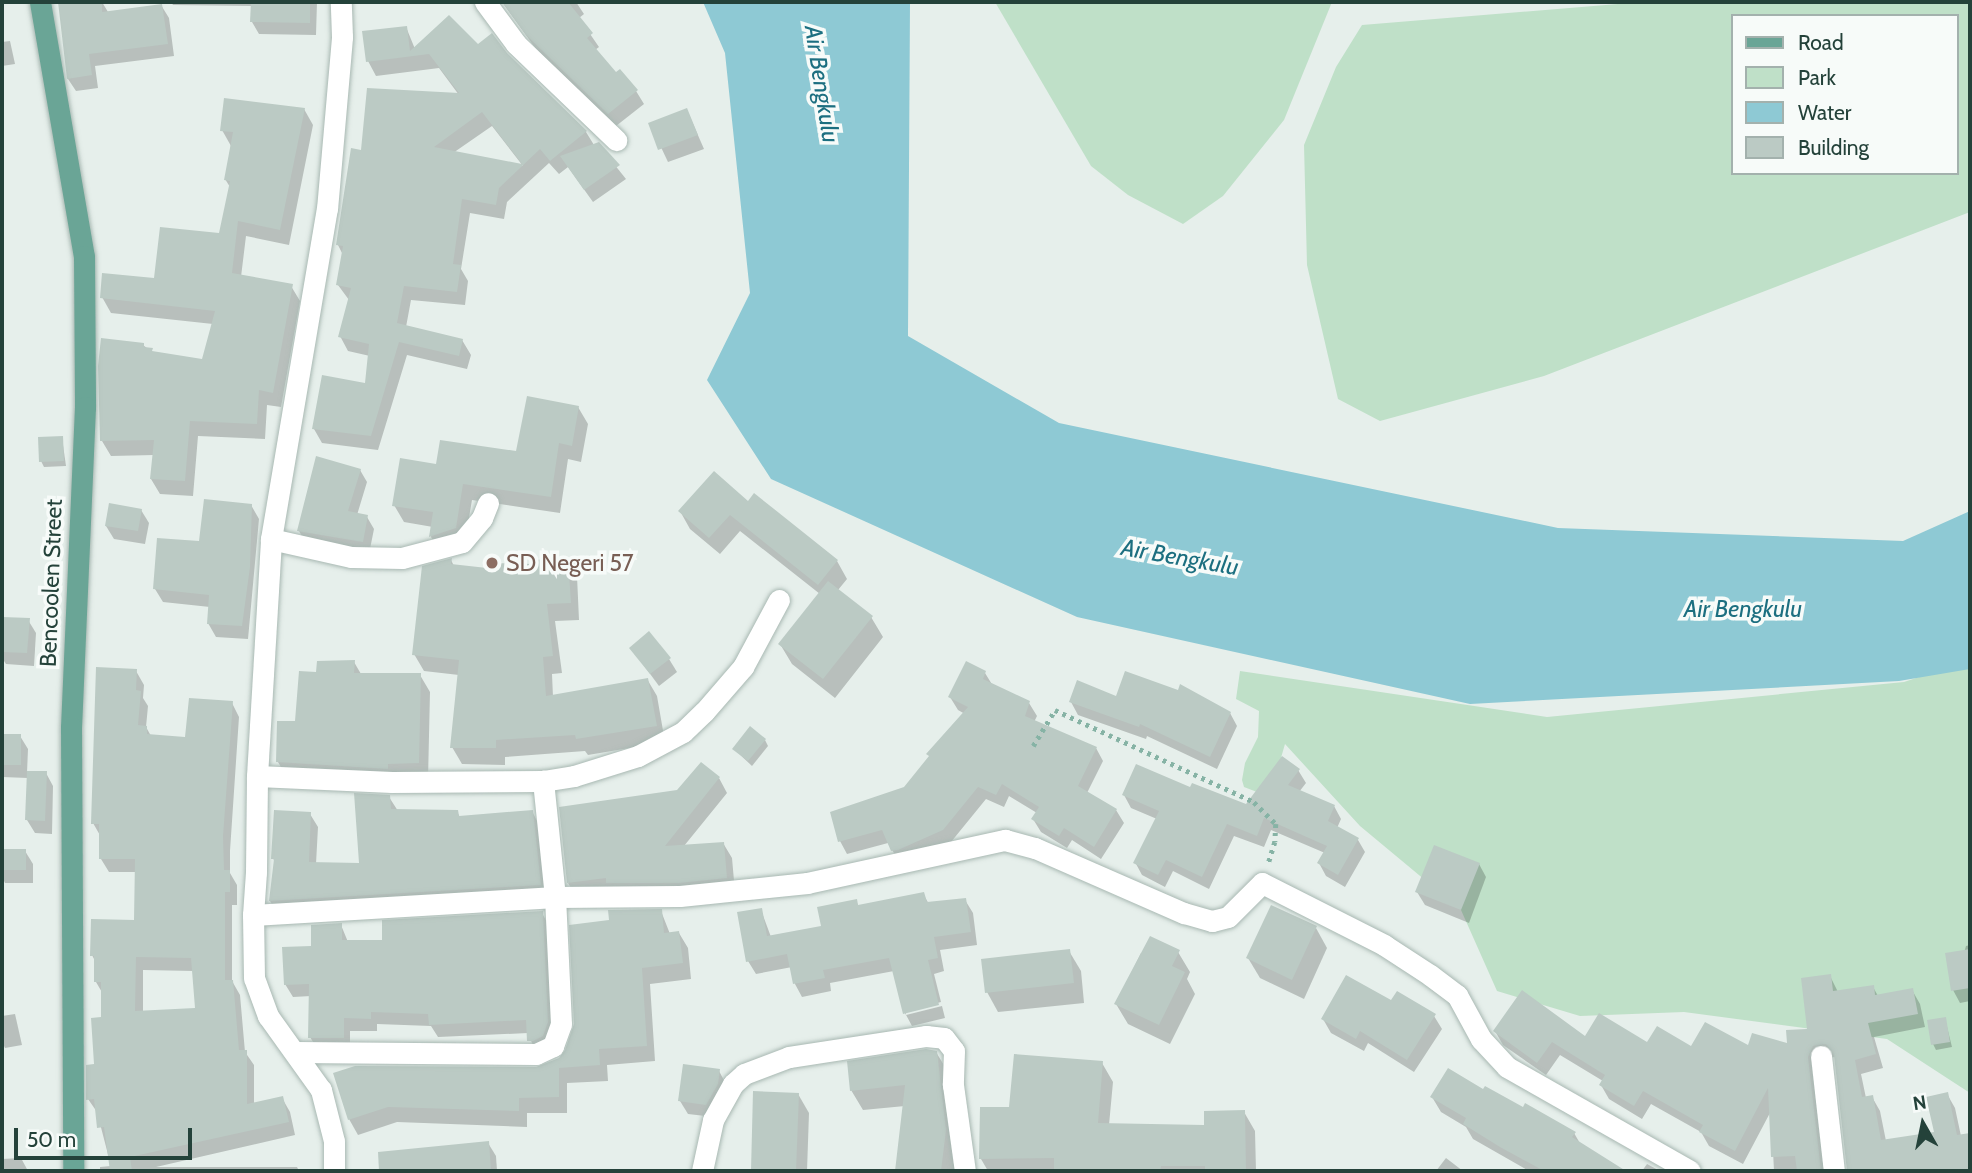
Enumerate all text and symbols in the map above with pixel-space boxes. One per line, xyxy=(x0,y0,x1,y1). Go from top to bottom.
legend xyxy=(1730,14,1958,175)
water label: Air Bengkulu xyxy=(799,23,845,145)
text: Road xyxy=(1798,30,1844,55)
text: Park xyxy=(1798,65,1836,90)
text: Water xyxy=(1798,100,1851,125)
text: Building xyxy=(1798,135,1869,160)
street label: Bencoolen Street xyxy=(34,498,68,668)
water label: Air Bengkulu xyxy=(1119,533,1241,581)
place label: SD Negeri 57 xyxy=(506,549,634,577)
marker: SD Negeri 57 xyxy=(484,555,500,571)
water label: Air Bengkulu xyxy=(1684,595,1802,623)
north arrow xyxy=(1888,1089,1958,1159)
text: N xyxy=(1911,1090,1928,1115)
scale bar xyxy=(18,1114,196,1158)
text: 50 m xyxy=(27,1127,76,1152)

